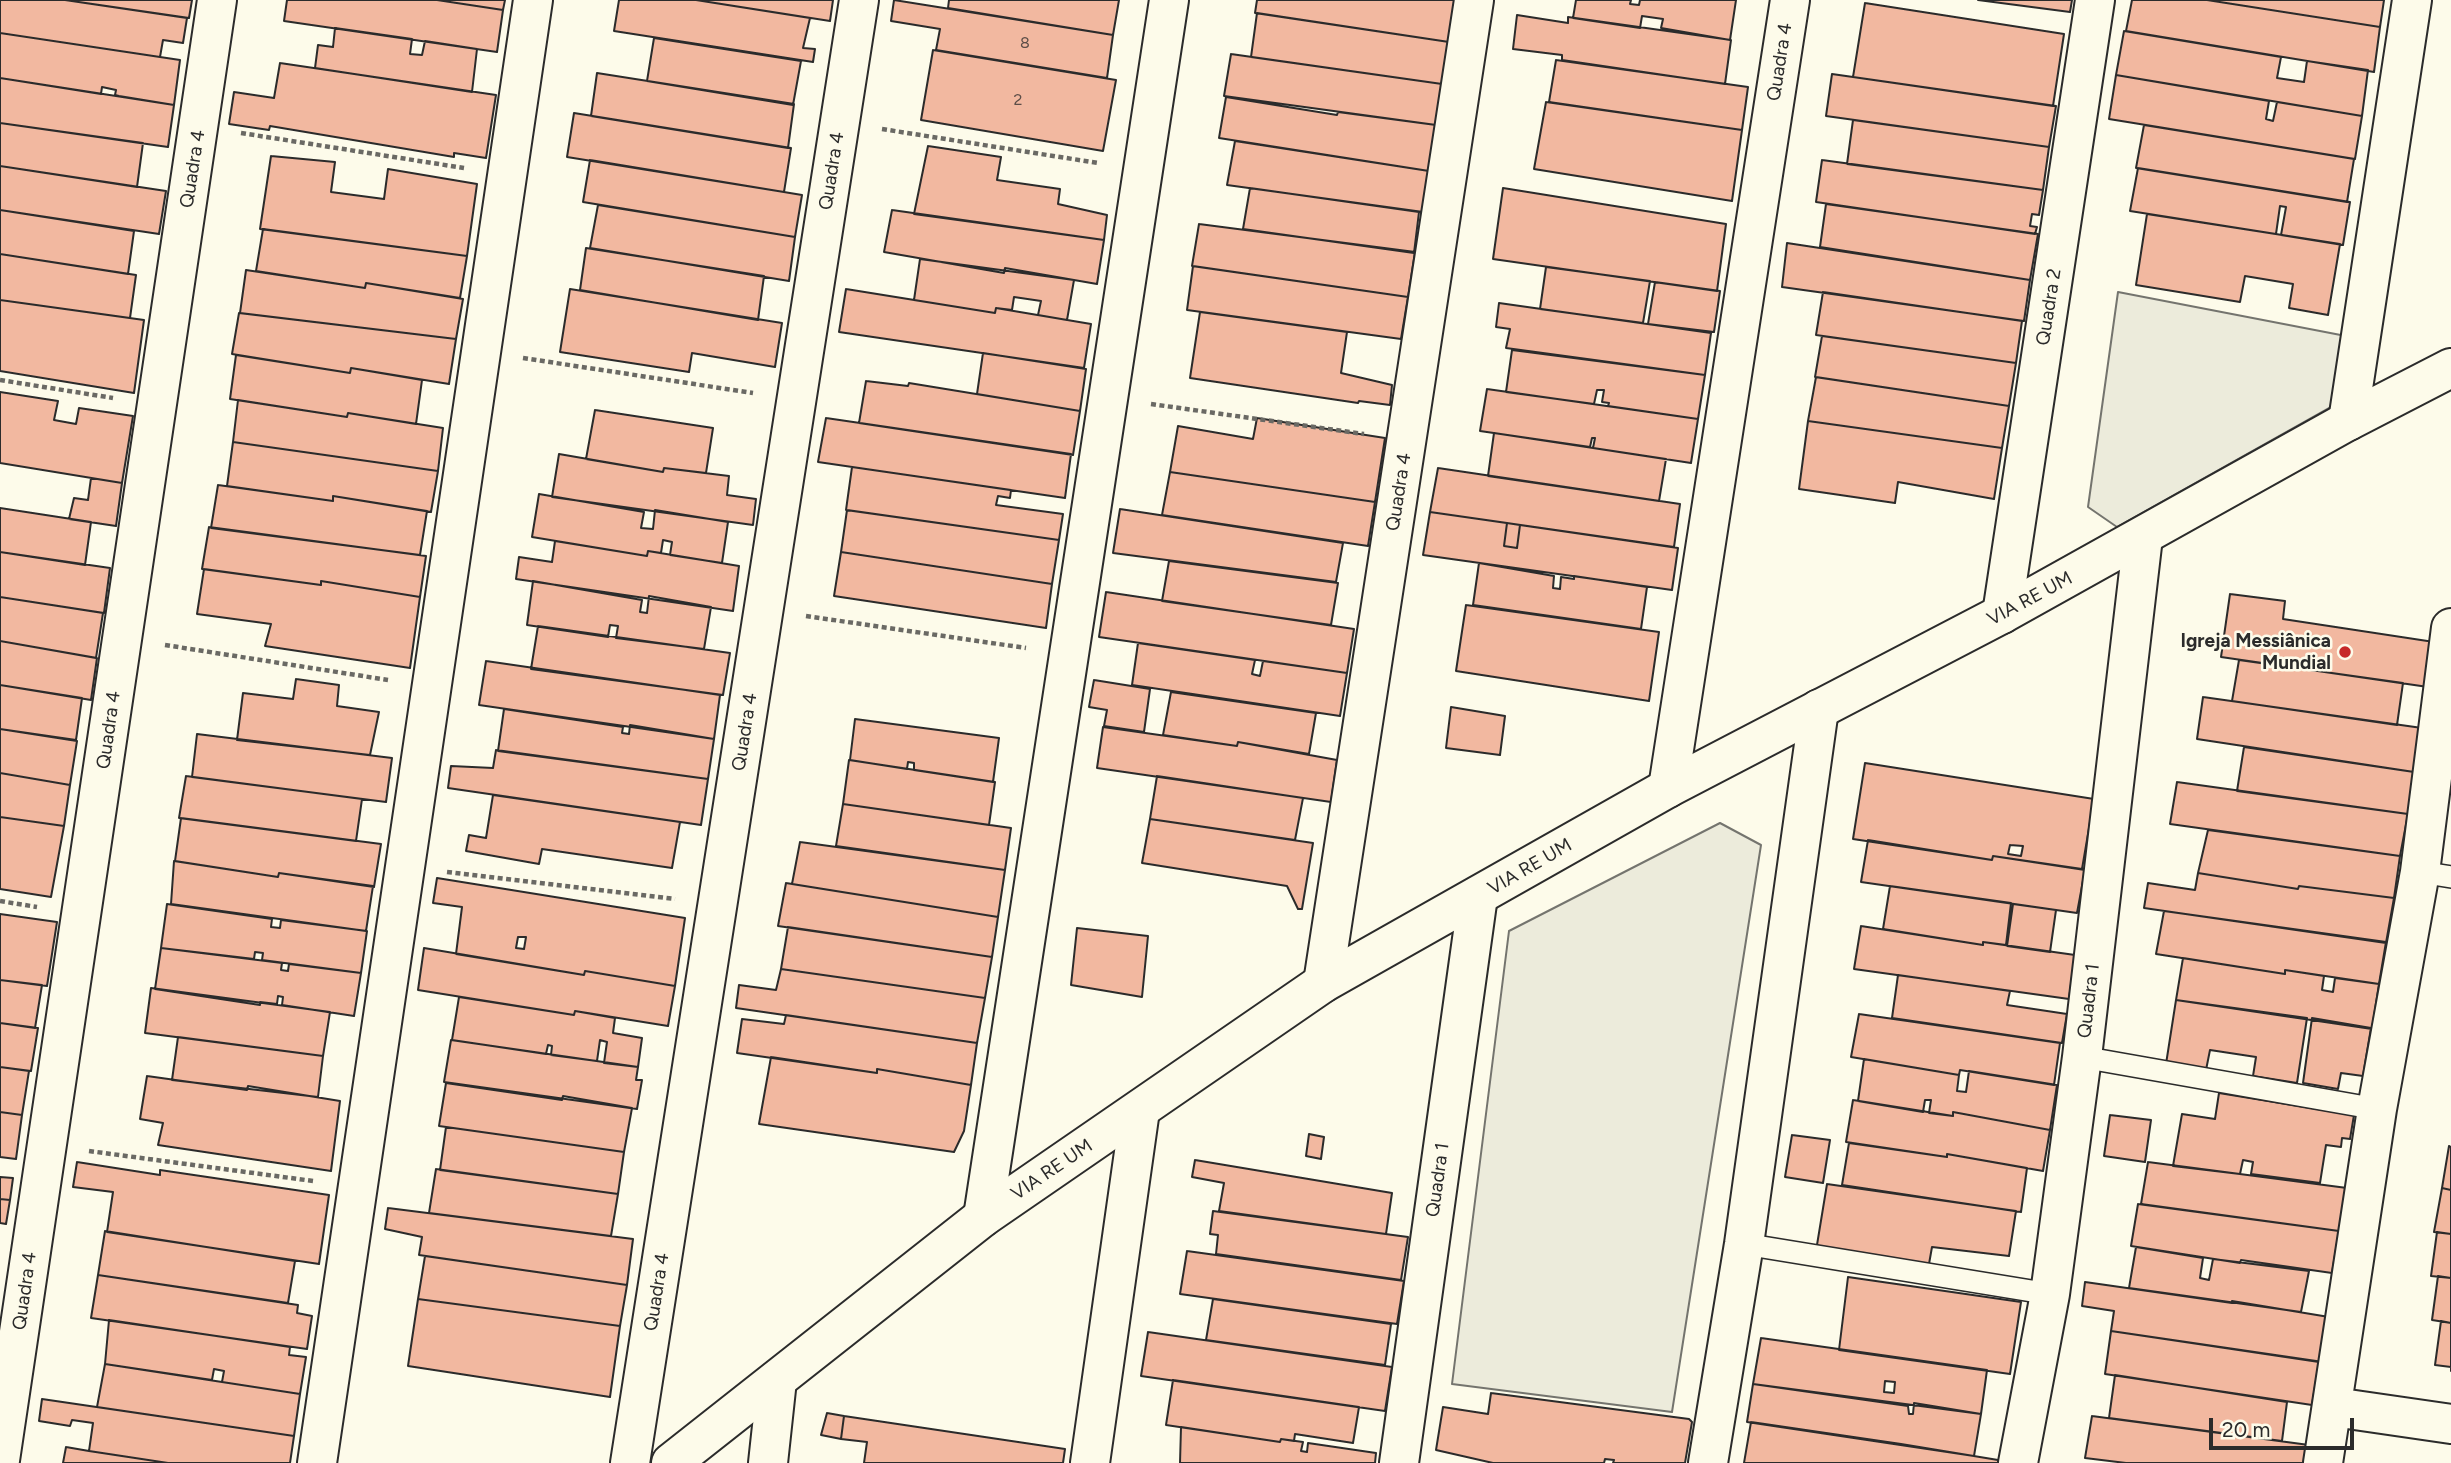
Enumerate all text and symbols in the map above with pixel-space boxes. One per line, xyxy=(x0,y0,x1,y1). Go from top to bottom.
street label: Quadra 4 xyxy=(1763,21,1797,103)
house number: 8 xyxy=(1020,33,1030,53)
house number: 2 xyxy=(1014,90,1022,110)
street label: Quadra 4 xyxy=(176,128,210,210)
street label: Quadra 4 xyxy=(815,130,849,212)
street label: Quadra 2 xyxy=(2032,267,2066,347)
street label: Quadra 4 xyxy=(1382,451,1416,533)
street label: VIA RE UM xyxy=(1983,567,2077,631)
place label: Igreja Messiânica Mundial xyxy=(2180,630,2331,674)
marker: Igreja Messiânica Mundial xyxy=(2337,644,2353,660)
street label: Quadra 4 xyxy=(92,689,126,771)
street label: Quadra 4 xyxy=(728,691,762,773)
street label: VIA RE UM xyxy=(1484,834,1576,900)
street label: Quadra 1 xyxy=(2073,962,2105,1040)
street label: VIA RE UM xyxy=(1007,1134,1097,1206)
street label: Quadra 1 xyxy=(1421,1141,1455,1219)
street label: Quadra 4 xyxy=(8,1250,42,1332)
street label: Quadra 4 xyxy=(640,1251,674,1333)
scale bar xyxy=(2213,1404,2358,1448)
text: 20 m xyxy=(2222,1417,2270,1442)

